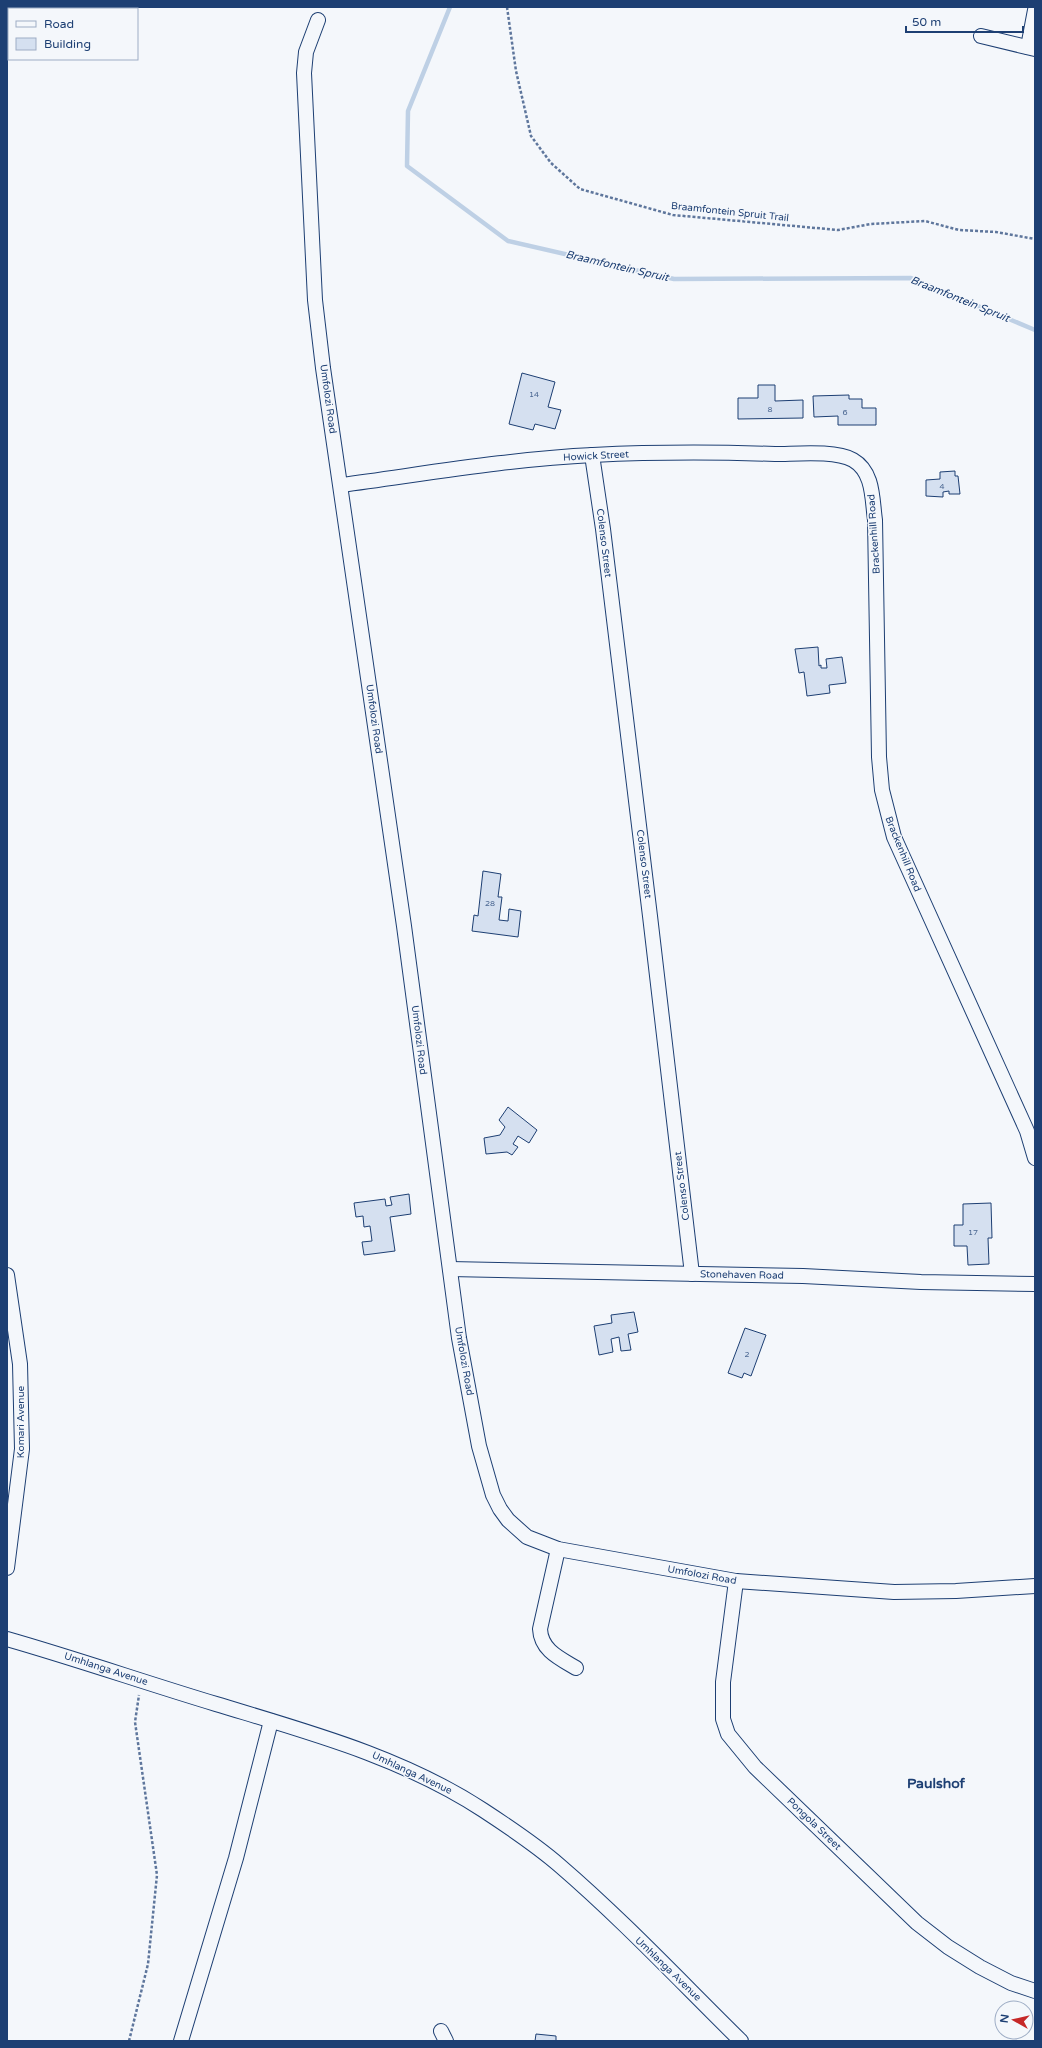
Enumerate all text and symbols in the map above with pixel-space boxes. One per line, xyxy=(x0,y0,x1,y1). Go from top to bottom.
legend xyxy=(8,8,138,60)
scale bar xyxy=(906,8,1023,34)
text: 50 m xyxy=(912,15,941,29)
text: Road xyxy=(44,17,74,31)
text: Building xyxy=(44,37,91,51)
street label: Braamfontein Spruit Trail xyxy=(671,200,789,224)
water label: Braamfontein Spruit xyxy=(564,248,672,285)
water label: Braamfontein Spruit xyxy=(909,273,1013,325)
street label: Umfolozi Road xyxy=(317,364,339,434)
house number: 14 xyxy=(529,390,539,399)
house number: 8 xyxy=(767,405,773,414)
house number: 6 xyxy=(842,408,848,417)
street label: Howick Street xyxy=(563,448,629,464)
house number: 4 xyxy=(939,482,945,491)
street label: Brackenhill Road xyxy=(865,494,883,574)
street label: Colenso Street xyxy=(594,508,614,578)
street label: Umfolozi Road xyxy=(363,684,385,754)
street label: Brackenhill Road xyxy=(882,815,924,893)
street label: Colenso Street xyxy=(634,829,654,899)
house number: 28 xyxy=(485,899,495,908)
street label: Umfolozi Road xyxy=(409,1005,429,1075)
street label: Colenso Street xyxy=(672,1151,692,1221)
house number: 17 xyxy=(968,1228,978,1237)
street label: Stonehaven Road xyxy=(700,1268,784,1282)
street label: Umfolozi Road xyxy=(452,1326,476,1396)
house number: 2 xyxy=(744,1350,750,1359)
street label: Komari Avenue xyxy=(15,1386,27,1458)
street label: Umfolozi Road xyxy=(667,1563,737,1587)
street label: Umhlanga Avenue xyxy=(63,1650,150,1688)
street label: Umhlanga Avenue xyxy=(370,1749,454,1797)
district label: Paulshof xyxy=(907,1775,966,1792)
street label: Pongola Street xyxy=(784,1795,844,1853)
street label: Umhlanga Avenue xyxy=(632,1934,704,2004)
north arrow xyxy=(994,2000,1034,2040)
text: N xyxy=(998,2013,1012,2024)

